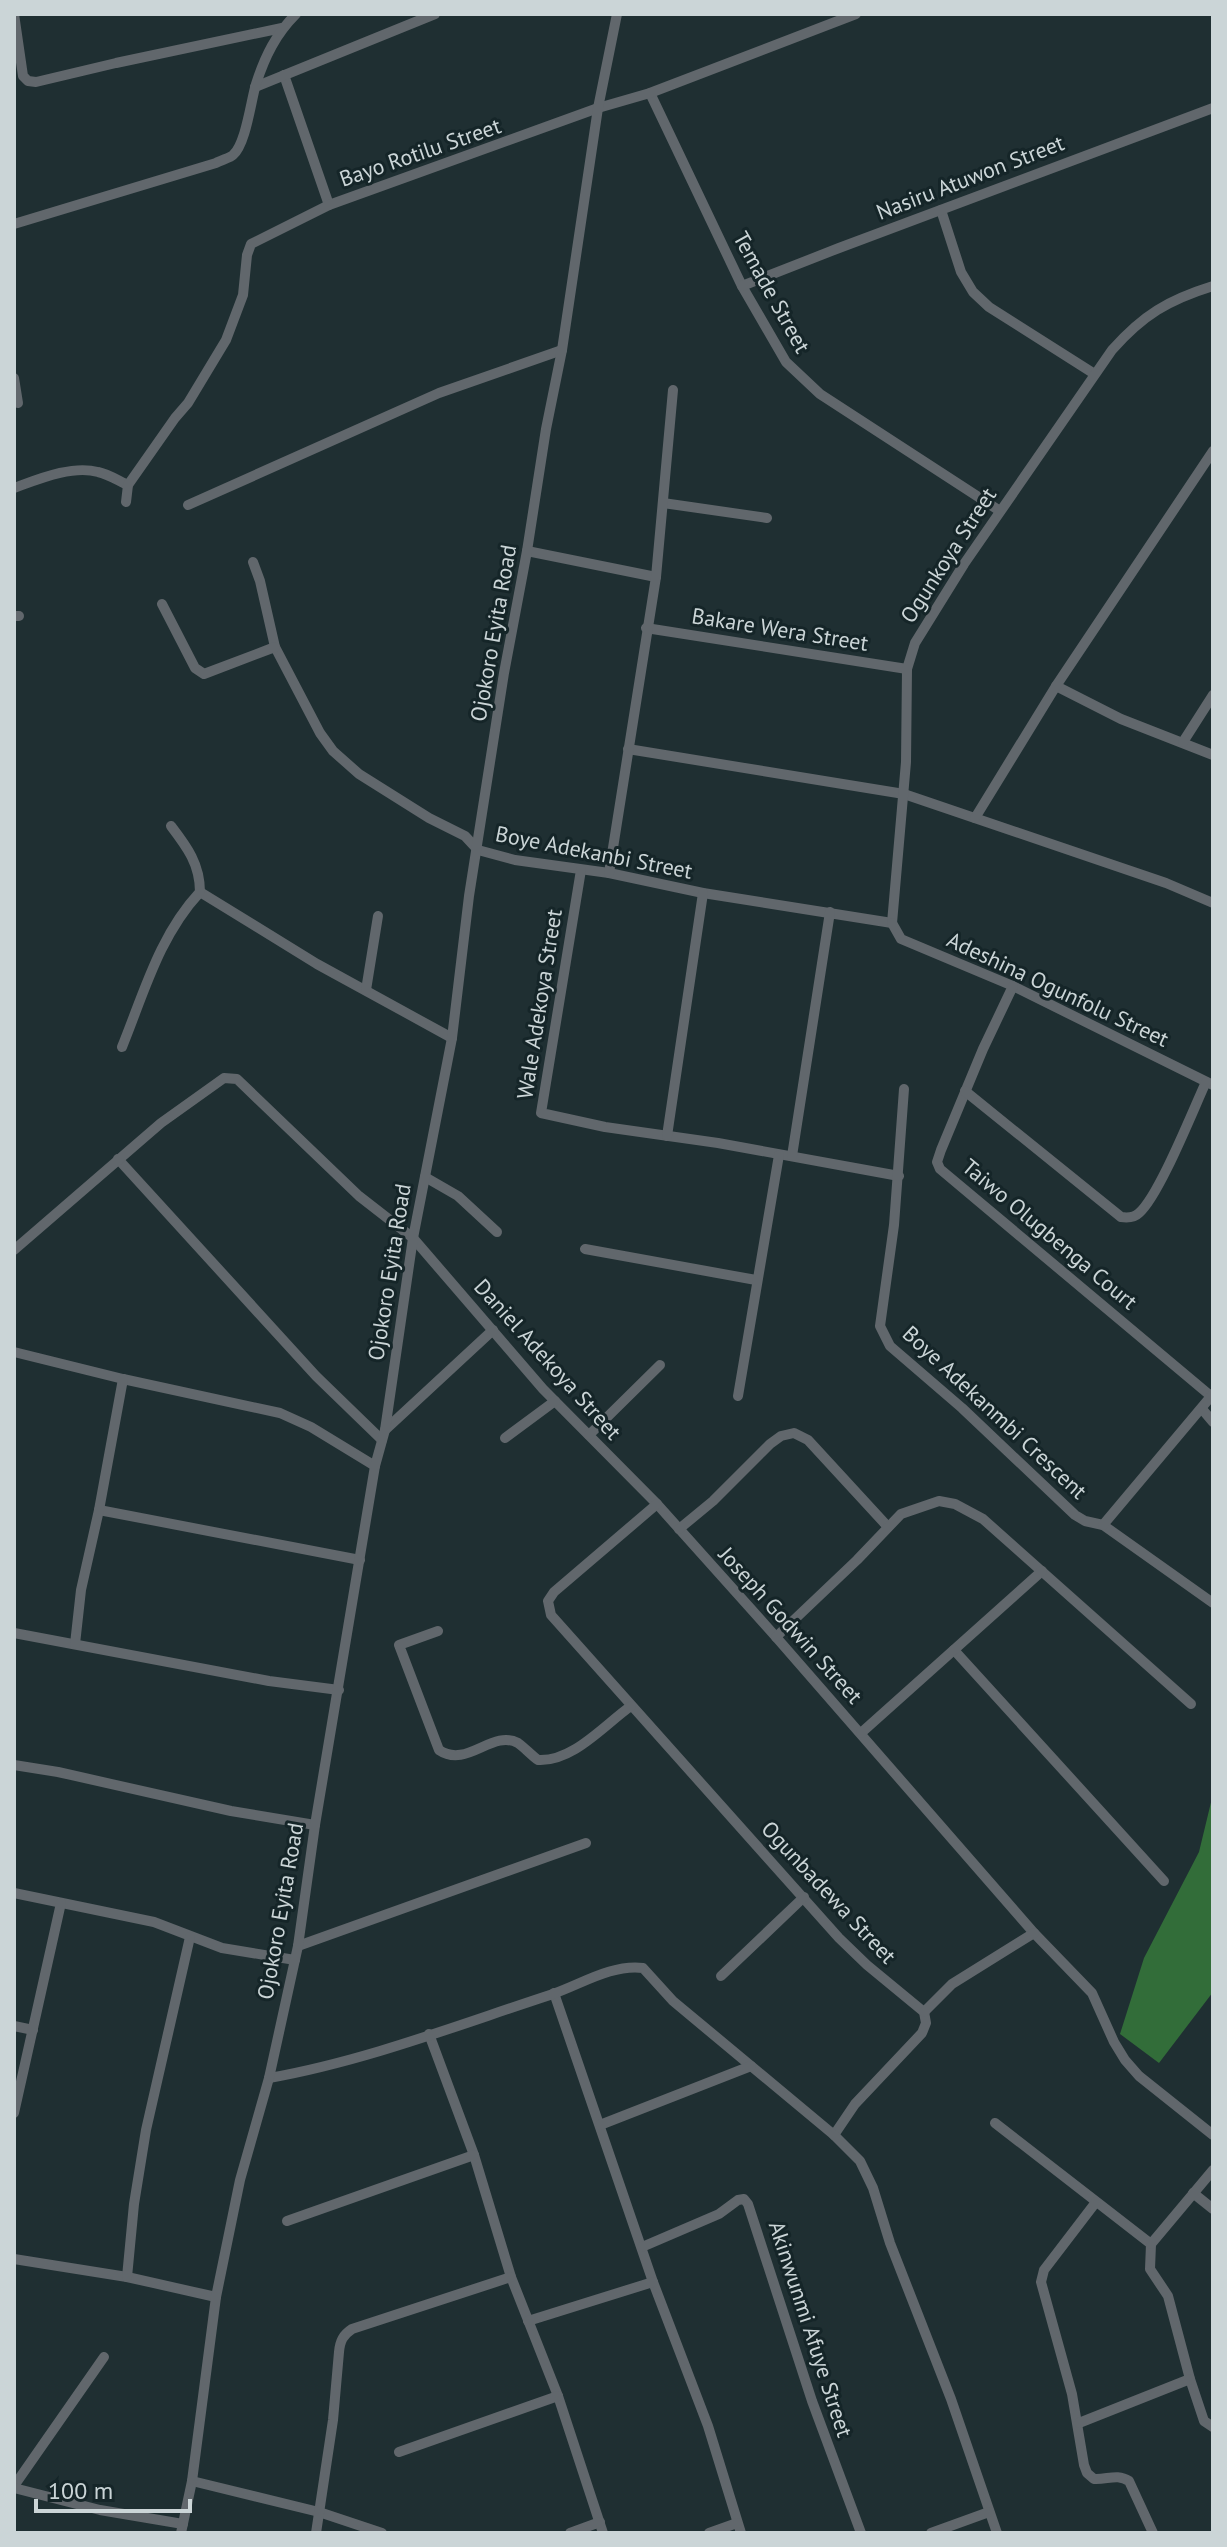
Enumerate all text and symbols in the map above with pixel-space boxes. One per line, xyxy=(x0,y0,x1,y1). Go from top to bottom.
street label: Bayo Rotilu Street xyxy=(336,111,505,193)
street label: Nasiru Atuwon Street xyxy=(872,128,1068,226)
street label: Temade Street xyxy=(727,226,817,358)
street label: Ogunkoya Street xyxy=(894,482,1002,628)
street label: Ojokoro Eyita Road xyxy=(464,543,522,723)
street label: Bakare Wera Street xyxy=(690,601,871,657)
street label: Boye Adekanbi Street xyxy=(493,819,695,885)
street label: Wale Adekoya Street xyxy=(510,907,568,1101)
street label: Adeshina Ogunfolu Street xyxy=(943,925,1174,1053)
street label: Taiwo Olugbenga Court xyxy=(957,1153,1144,1316)
street label: Ojokoro Eyita Road xyxy=(361,1182,417,1362)
street label: Daniel Adekoya Street xyxy=(468,1273,628,1446)
street label: Boye Adekanmbi Crescent xyxy=(897,1319,1093,1505)
street label: Joseph Godwin Street xyxy=(712,1540,869,1710)
street label: Ogunbadewa Street xyxy=(756,1815,903,1970)
street label: Ojokoro Eyita Road xyxy=(251,1821,309,2001)
street label: Akinwunmi Afuye Street xyxy=(763,2218,859,2441)
scale bar xyxy=(36,2463,190,2513)
text: 100 m xyxy=(48,2475,113,2506)

